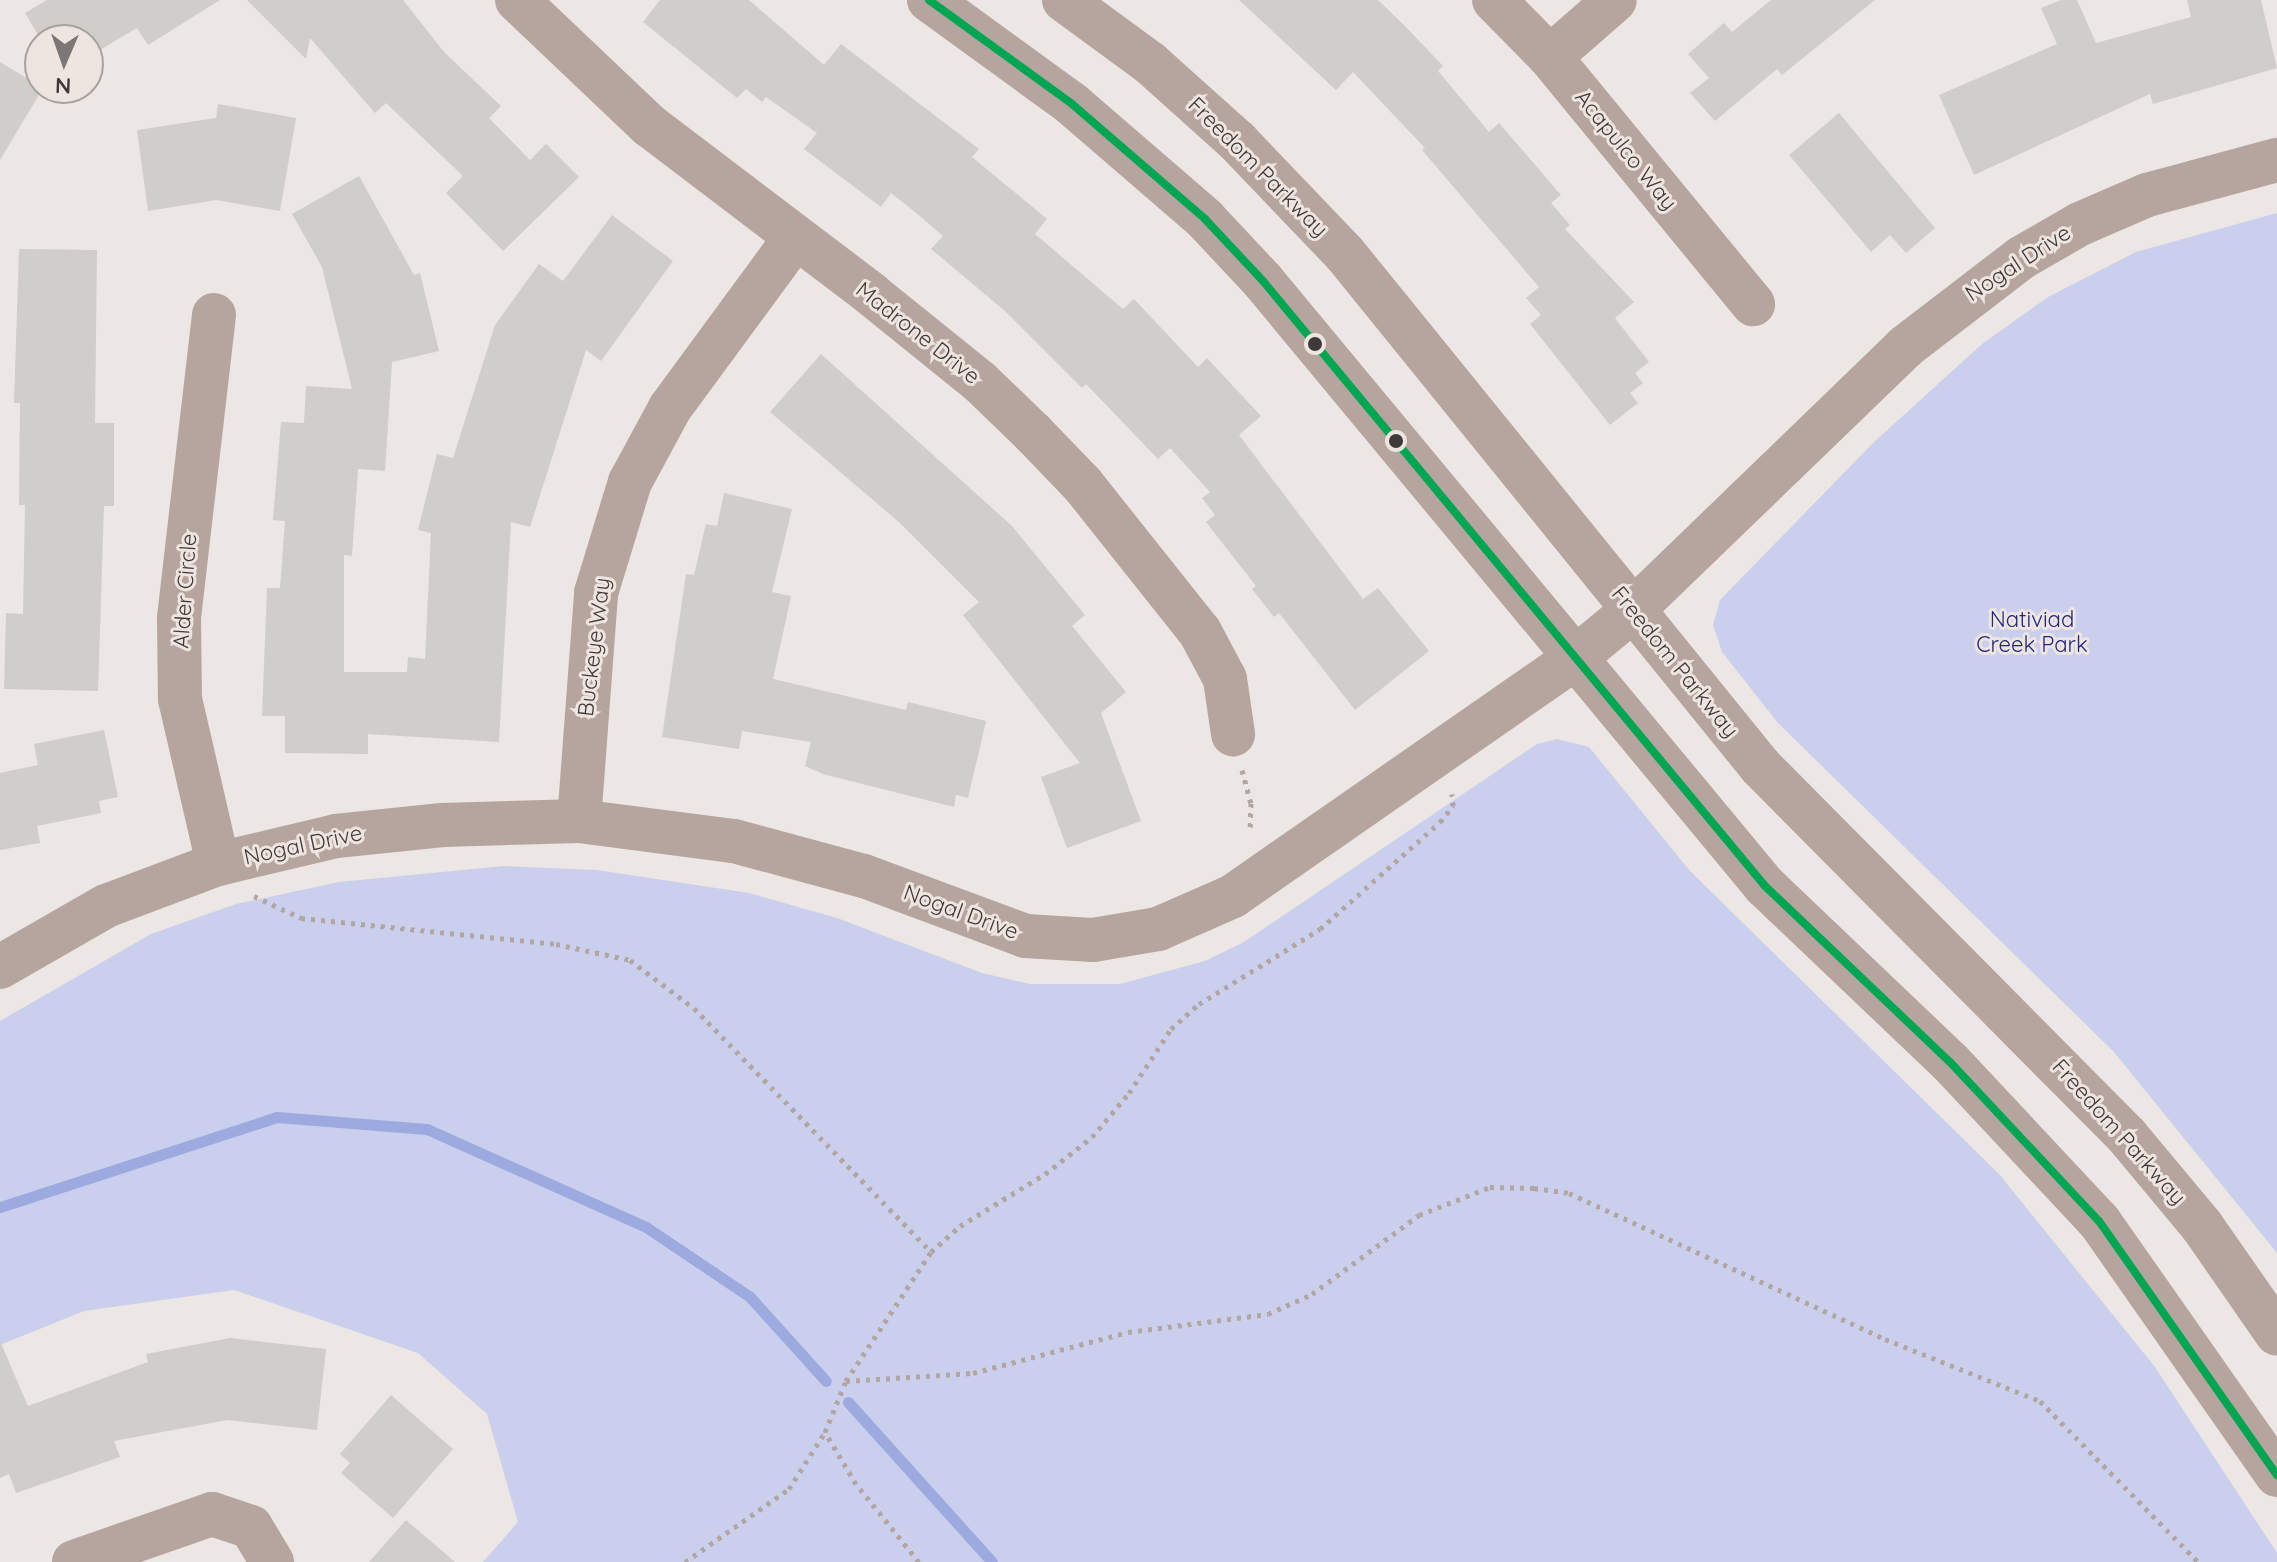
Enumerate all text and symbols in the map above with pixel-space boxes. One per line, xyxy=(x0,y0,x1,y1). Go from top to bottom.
north arrow xyxy=(24,24,104,104)
text: N xyxy=(55,72,72,100)
street label: Acapulco Way xyxy=(1569,84,1683,216)
street label: Freedom Parkway xyxy=(1183,92,1333,242)
street label: Nogal Drive xyxy=(1960,219,2076,307)
street label: Madrone Drive xyxy=(851,276,985,390)
unlabelled marker xyxy=(1307,336,1323,352)
unlabelled marker xyxy=(1388,433,1404,449)
street label: Alder Circle xyxy=(168,533,202,649)
street label: Buckeye Way xyxy=(572,576,616,718)
street label: Freedom Parkway xyxy=(1606,581,1744,743)
park label: Nativiad Creek Park xyxy=(1976,606,2088,658)
street label: Nogal Drive xyxy=(241,820,365,870)
street label: Nogal Drive xyxy=(900,879,1022,945)
street label: Freedom Parkway xyxy=(2047,1054,2191,1210)

